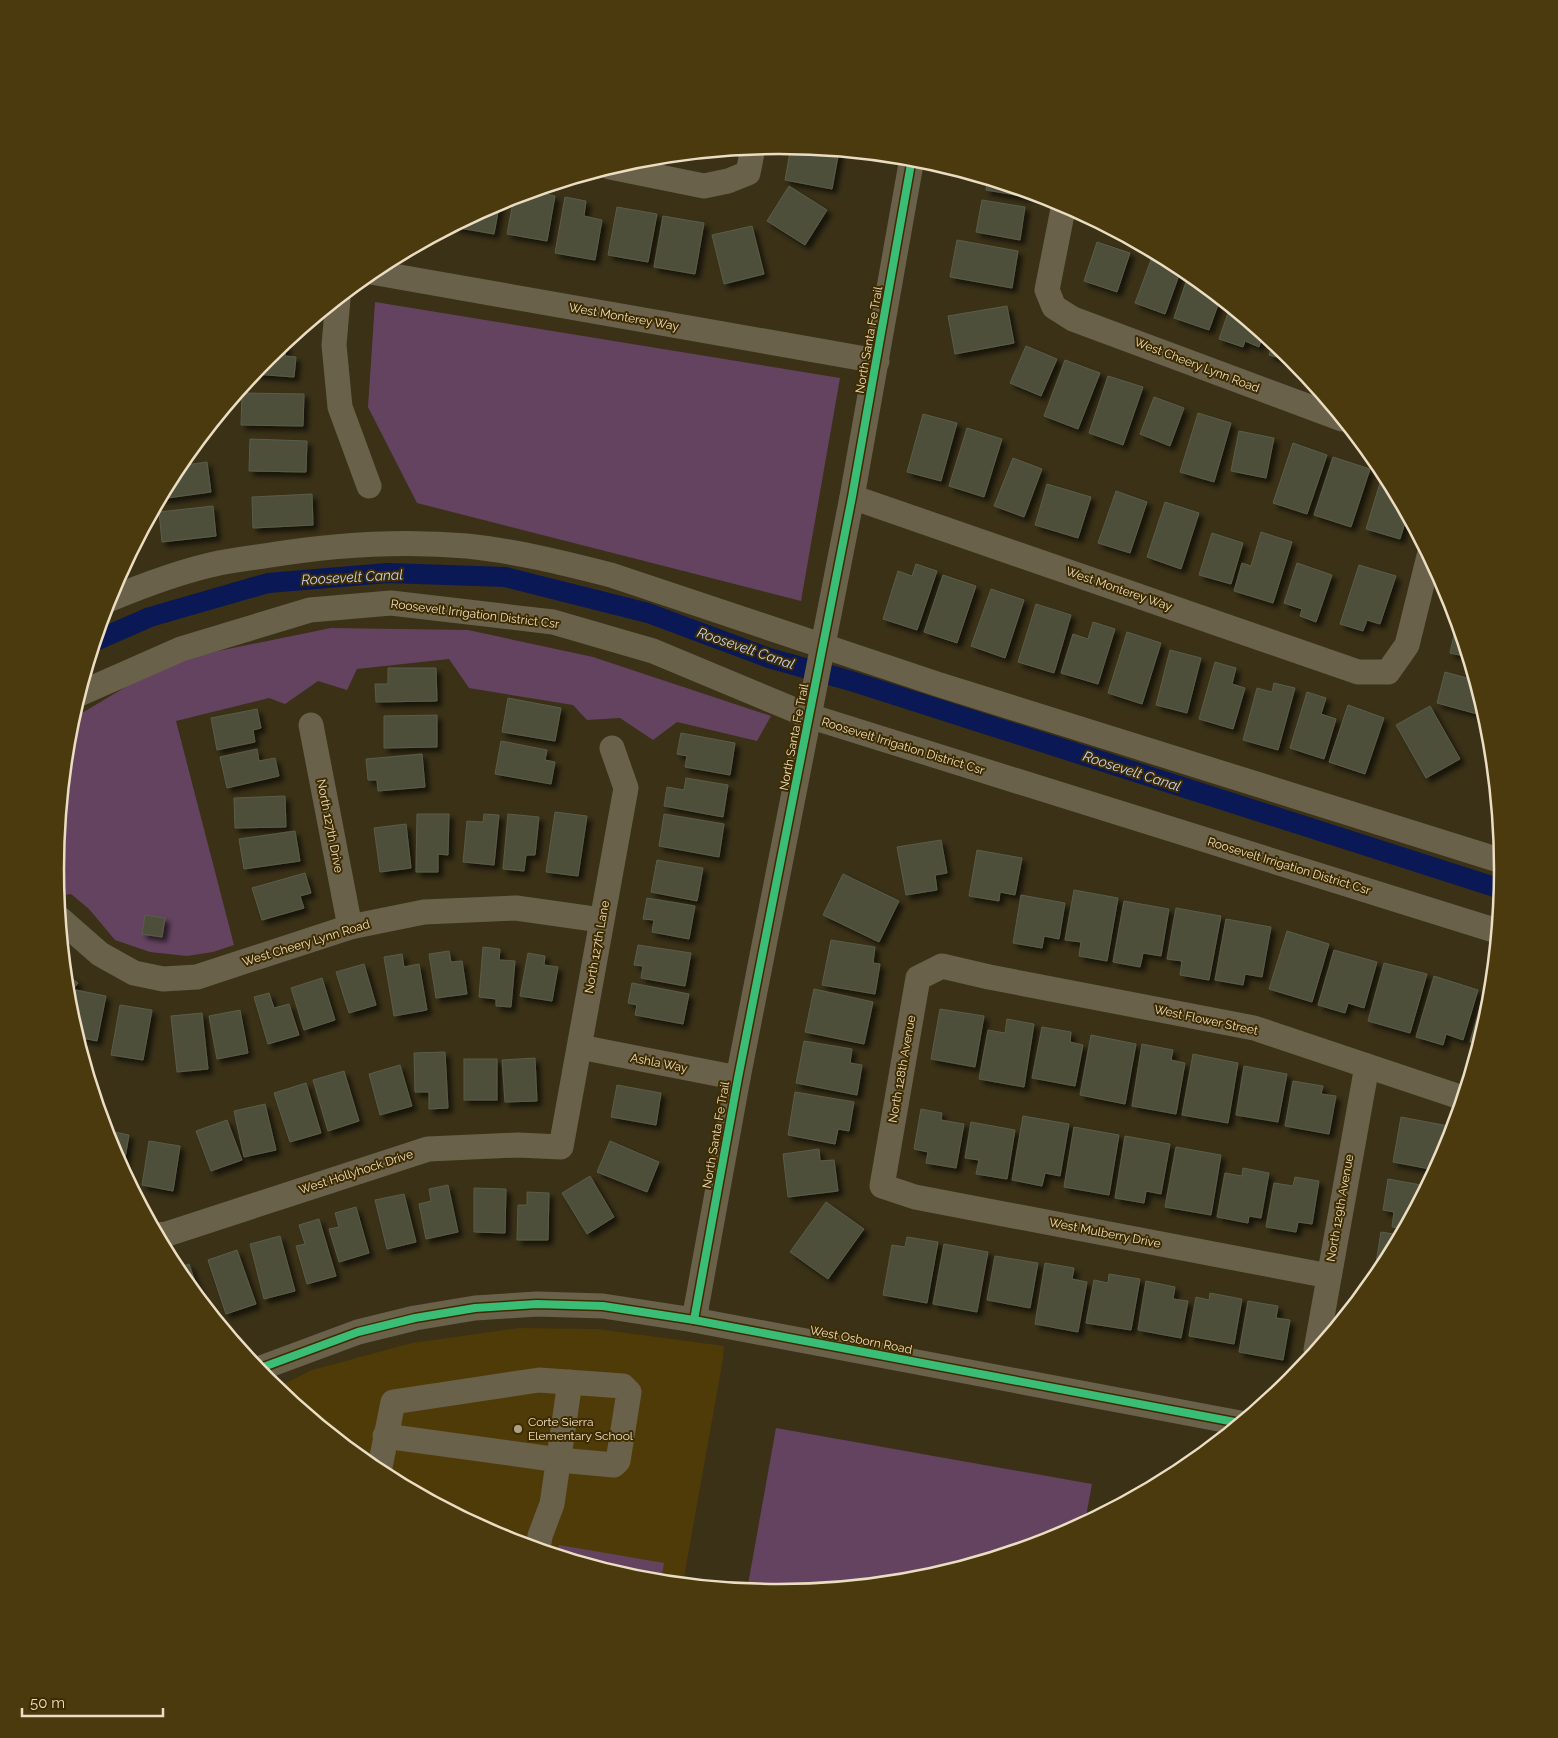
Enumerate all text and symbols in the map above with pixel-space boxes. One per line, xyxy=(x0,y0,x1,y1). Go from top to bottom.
street label: North Santa Fe Trail xyxy=(853,285,885,395)
street label: West Monterey Way xyxy=(568,300,681,334)
street label: West Cheery Lynn Road xyxy=(1132,335,1262,395)
street label: West Monterey Way xyxy=(1064,564,1175,614)
water label: Roosevelt Canal xyxy=(301,566,404,588)
street label: Roosevelt Irrigation District Csr xyxy=(390,597,561,631)
water label: Roosevelt Canal xyxy=(695,624,797,672)
street label: North Santa Fe Trail xyxy=(777,682,811,791)
street label: Roosevelt Irrigation District Csr xyxy=(820,715,987,778)
water label: Roosevelt Canal xyxy=(1081,748,1183,794)
street label: North 127th Drive xyxy=(314,778,346,874)
street label: Roosevelt Irrigation District Csr xyxy=(1206,835,1373,898)
street label: North 127th Lane xyxy=(582,899,612,995)
street label: West Cheery Lynn Road xyxy=(240,917,372,969)
street label: West Flower Street xyxy=(1153,1002,1259,1038)
street label: North 128th Avenue xyxy=(886,1014,918,1124)
street label: Ashla Way xyxy=(629,1051,689,1076)
street label: North Santa Fe Trail xyxy=(700,1080,732,1190)
street label: West Hollyhock Drive xyxy=(297,1147,415,1197)
street label: North 129th Avenue xyxy=(1324,1153,1356,1263)
street label: West Mulberry Drive xyxy=(1048,1215,1162,1251)
street label: West Osborn Road xyxy=(809,1323,913,1357)
place label: Corte Sierra Elementary School xyxy=(528,1415,634,1443)
marker: Corte Sierra Elementary School xyxy=(512,1423,524,1435)
scale bar xyxy=(22,1686,164,1718)
text: 50 m xyxy=(30,1694,65,1712)

